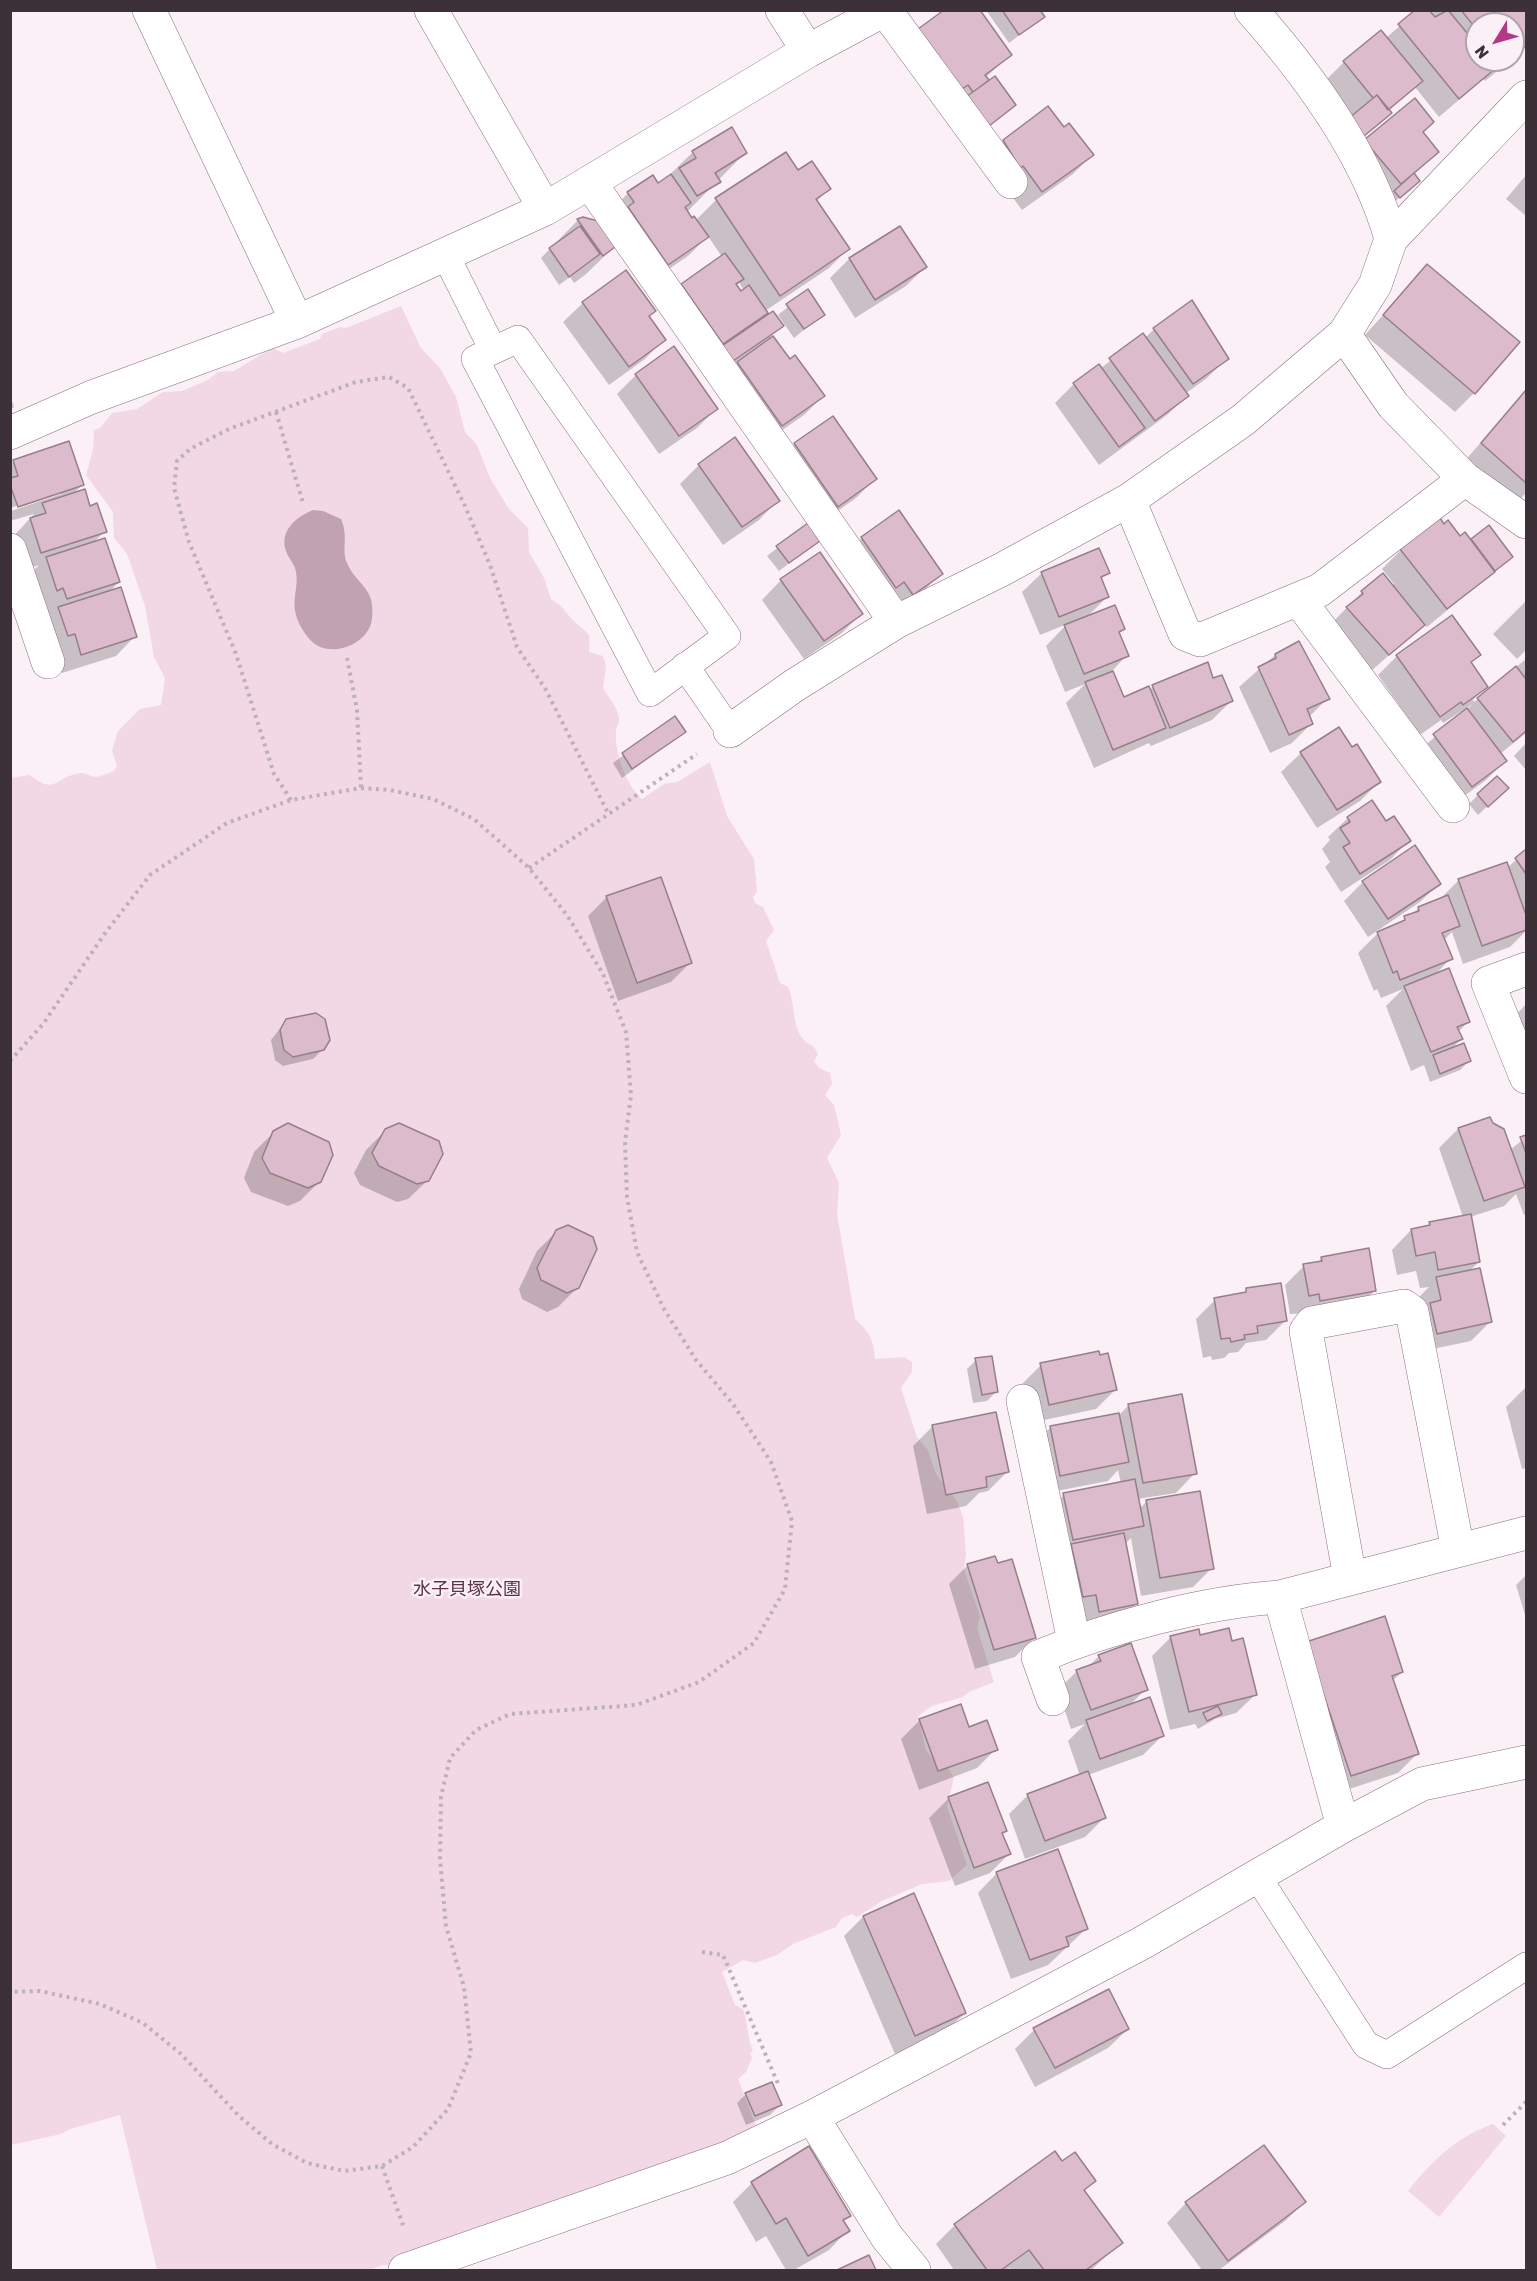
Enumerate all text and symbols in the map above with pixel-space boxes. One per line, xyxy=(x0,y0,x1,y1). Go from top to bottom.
north arrow xyxy=(1465,12,1525,72)
text: N xyxy=(1471,42,1493,62)
park label: 水子貝塚公園 xyxy=(413,1579,521,1601)

